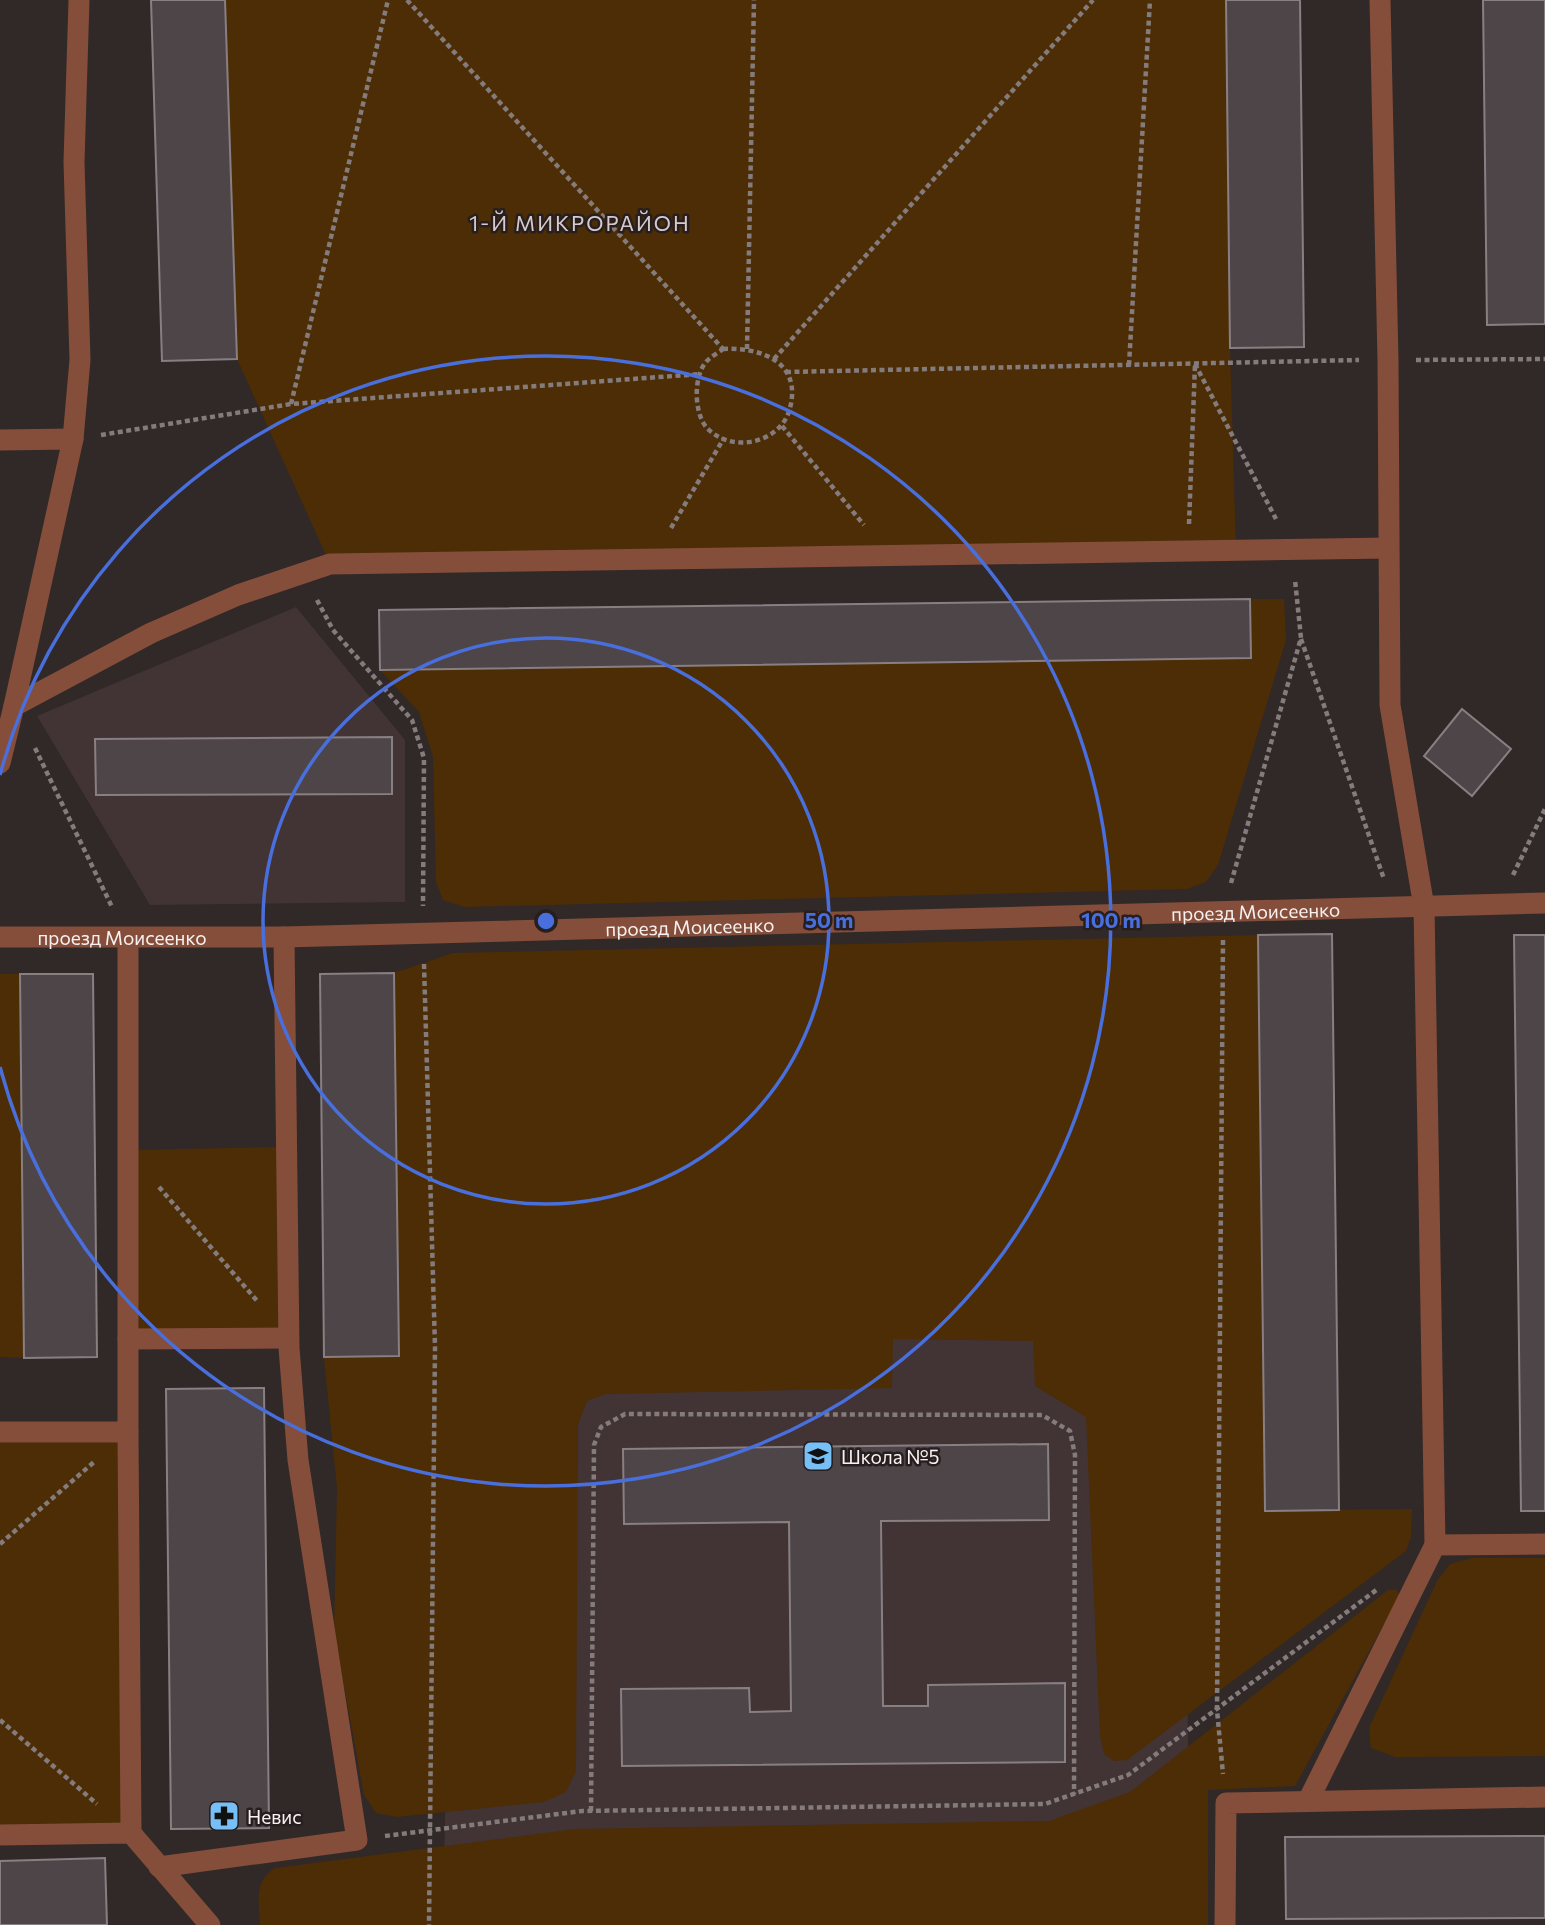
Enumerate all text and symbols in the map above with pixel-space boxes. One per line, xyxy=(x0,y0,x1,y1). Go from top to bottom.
district label: 1-Й МИКРОРАЙОН xyxy=(469,210,691,235)
street label: проезд Моисеенко xyxy=(1171,897,1340,925)
text: 50 m xyxy=(805,907,853,932)
text: 100 m xyxy=(1081,907,1141,932)
centre of rings xyxy=(534,909,558,933)
street label: проезд Моисеенко xyxy=(605,912,775,940)
street label: проезд Моисеенко xyxy=(37,926,207,949)
school or university icon: Школа №5 xyxy=(801,1439,835,1473)
place label: Школа №5 xyxy=(841,1445,939,1468)
pharmacy icon: Невис xyxy=(207,1799,241,1833)
place label: Невис xyxy=(247,1805,302,1828)

